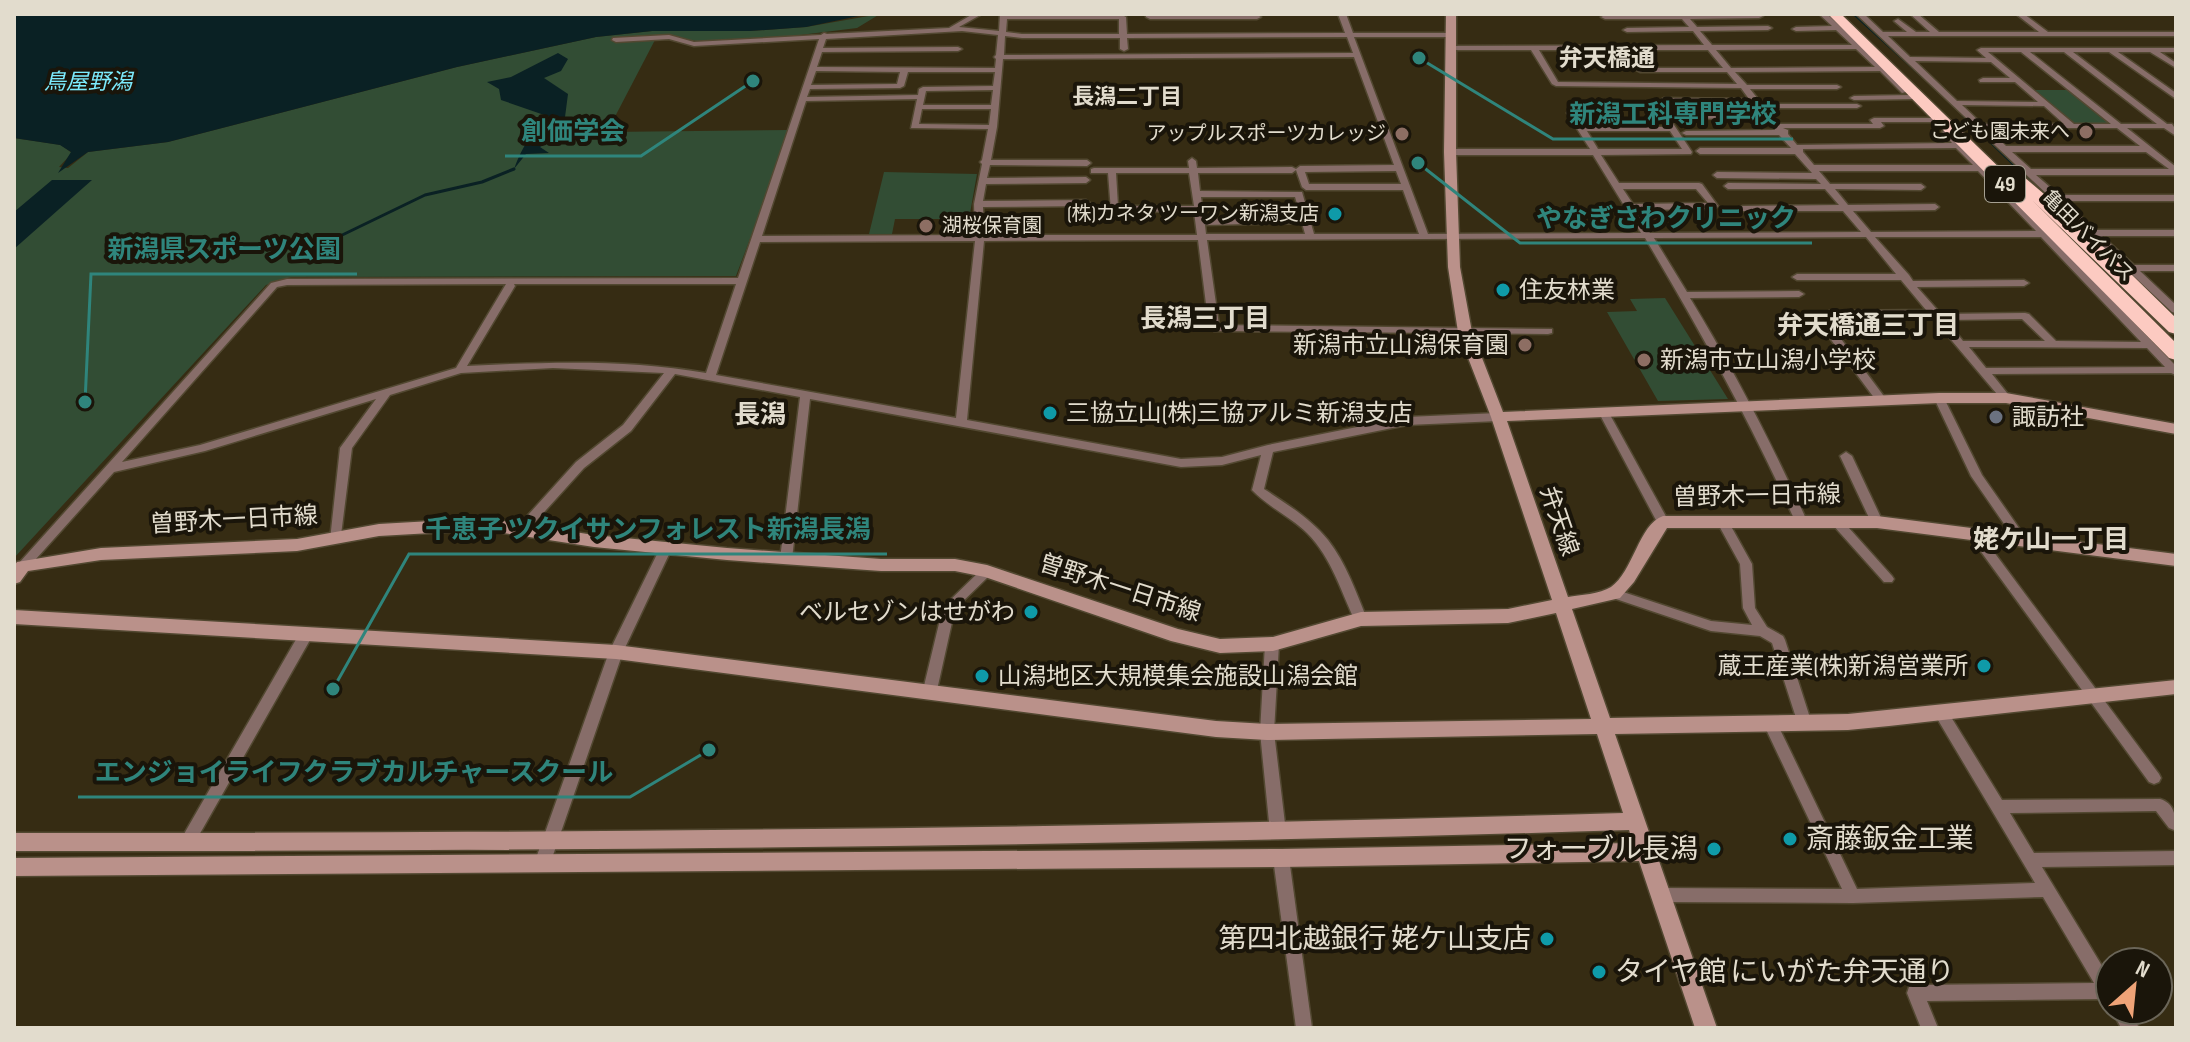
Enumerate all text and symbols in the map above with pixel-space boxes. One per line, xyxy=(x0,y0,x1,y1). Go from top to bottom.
district label: 弁天橋通 xyxy=(1559,44,1655,73)
water label: 鳥屋野潟 xyxy=(44,69,135,96)
district label: 長潟二丁目 xyxy=(1072,84,1182,111)
callout: 新潟工科専門学校 xyxy=(1553,89,1793,139)
text: 新潟工科専門学校 xyxy=(1569,100,1777,131)
callout: 創価学会 xyxy=(505,106,641,156)
text: 創価学会 xyxy=(521,117,625,148)
place label: こども園未来へ xyxy=(1930,120,2070,144)
place label: アップルスポーツカレッジ xyxy=(1146,122,1386,146)
marker: こども園未来へ xyxy=(2077,123,2095,141)
marker: アップルスポーツカレッジ xyxy=(1393,125,1411,143)
road number: 49 xyxy=(1985,166,2025,202)
street label: 亀田バイパス xyxy=(2037,185,2139,287)
callout: やなぎさわクリニック xyxy=(1520,193,1812,243)
place label: (株)カネタ ツーワン新潟支店 xyxy=(1067,202,1319,226)
text: やなぎさわクリニック xyxy=(1536,204,1796,235)
marker: (株)カネタ ツーワン新潟支店 xyxy=(1326,205,1344,223)
place label: 湖桜保育園 xyxy=(942,214,1042,238)
marker: 湖桜保育園 xyxy=(917,217,935,235)
callout: 新潟県スポーツ公園 xyxy=(91,224,357,274)
text: 新潟県スポーツ公園 xyxy=(107,235,341,266)
place label: 住友林業 xyxy=(1519,276,1615,305)
marker: 住友林業 xyxy=(1494,281,1512,299)
district label: 長潟三丁目 xyxy=(1140,304,1270,335)
district label: 弁天橋通三丁目 xyxy=(1777,311,1959,342)
place label: 新潟市立山潟保育園 xyxy=(1293,331,1509,360)
marker: 新潟市立山潟保育園 xyxy=(1516,336,1534,354)
place label: 新潟市立山潟小学校 xyxy=(1660,346,1876,375)
marker: 新潟市立山潟小学校 xyxy=(1635,351,1653,369)
place label: 三協立山(株)三協アルミ新潟支店 xyxy=(1066,399,1412,428)
district label: 長潟 xyxy=(734,400,786,431)
place label: 諏訪社 xyxy=(2012,403,2084,432)
marker: 三協立山(株)三協アルミ新潟支店 xyxy=(1041,404,1059,422)
marker: 諏訪社 xyxy=(1987,408,2005,426)
street label: 曽野木一日市線 xyxy=(1673,480,1841,512)
street label: 弁天線 xyxy=(1534,482,1584,560)
street label: 曽野木一日市線 xyxy=(149,501,319,539)
callout: 千恵子 ツクイサンフォレスト新潟長潟 xyxy=(409,504,887,554)
text: 千恵子 ツクイサンフォレスト新潟長潟 xyxy=(425,515,871,546)
district label: 姥ケ山一丁目 xyxy=(1973,525,2129,556)
street label: 曽野木一日市線 xyxy=(1036,548,1204,628)
place label: ベルセゾンはせがわ xyxy=(799,598,1015,627)
marker: ベルセゾンはせがわ xyxy=(1022,603,1040,621)
place label: 蔵王産業(株)新潟営業所 xyxy=(1718,652,1968,681)
marker: 蔵王産業(株)新潟営業所 xyxy=(1975,657,1993,675)
place label: 山潟地区大規模集会施設山潟会館 xyxy=(998,662,1358,691)
marker: 山潟地区大規模集会施設山潟会館 xyxy=(973,667,991,685)
callout: エンジョイライフクラブカルチャースクール xyxy=(78,747,630,797)
text: エンジョイライフクラブカルチャースクール xyxy=(95,758,613,789)
place label: 斎藤鈑金工業 xyxy=(1806,823,1974,856)
marker: 斎藤鈑金工業 xyxy=(1781,830,1799,848)
place label: フォーブル長潟 xyxy=(1504,833,1698,866)
marker: フォーブル長潟 xyxy=(1705,840,1723,858)
place label: 第四北越銀行 姥ケ山支店 xyxy=(1219,923,1531,956)
marker: 第四北越銀行 姥ケ山支店 xyxy=(1538,930,1556,948)
north arrow xyxy=(2094,946,2174,1026)
text: N xyxy=(2131,955,2154,984)
place label: タイヤ館 にいがた弁天通り xyxy=(1615,956,1955,989)
marker: タイヤ館 にいがた弁天通り xyxy=(1590,963,1608,981)

